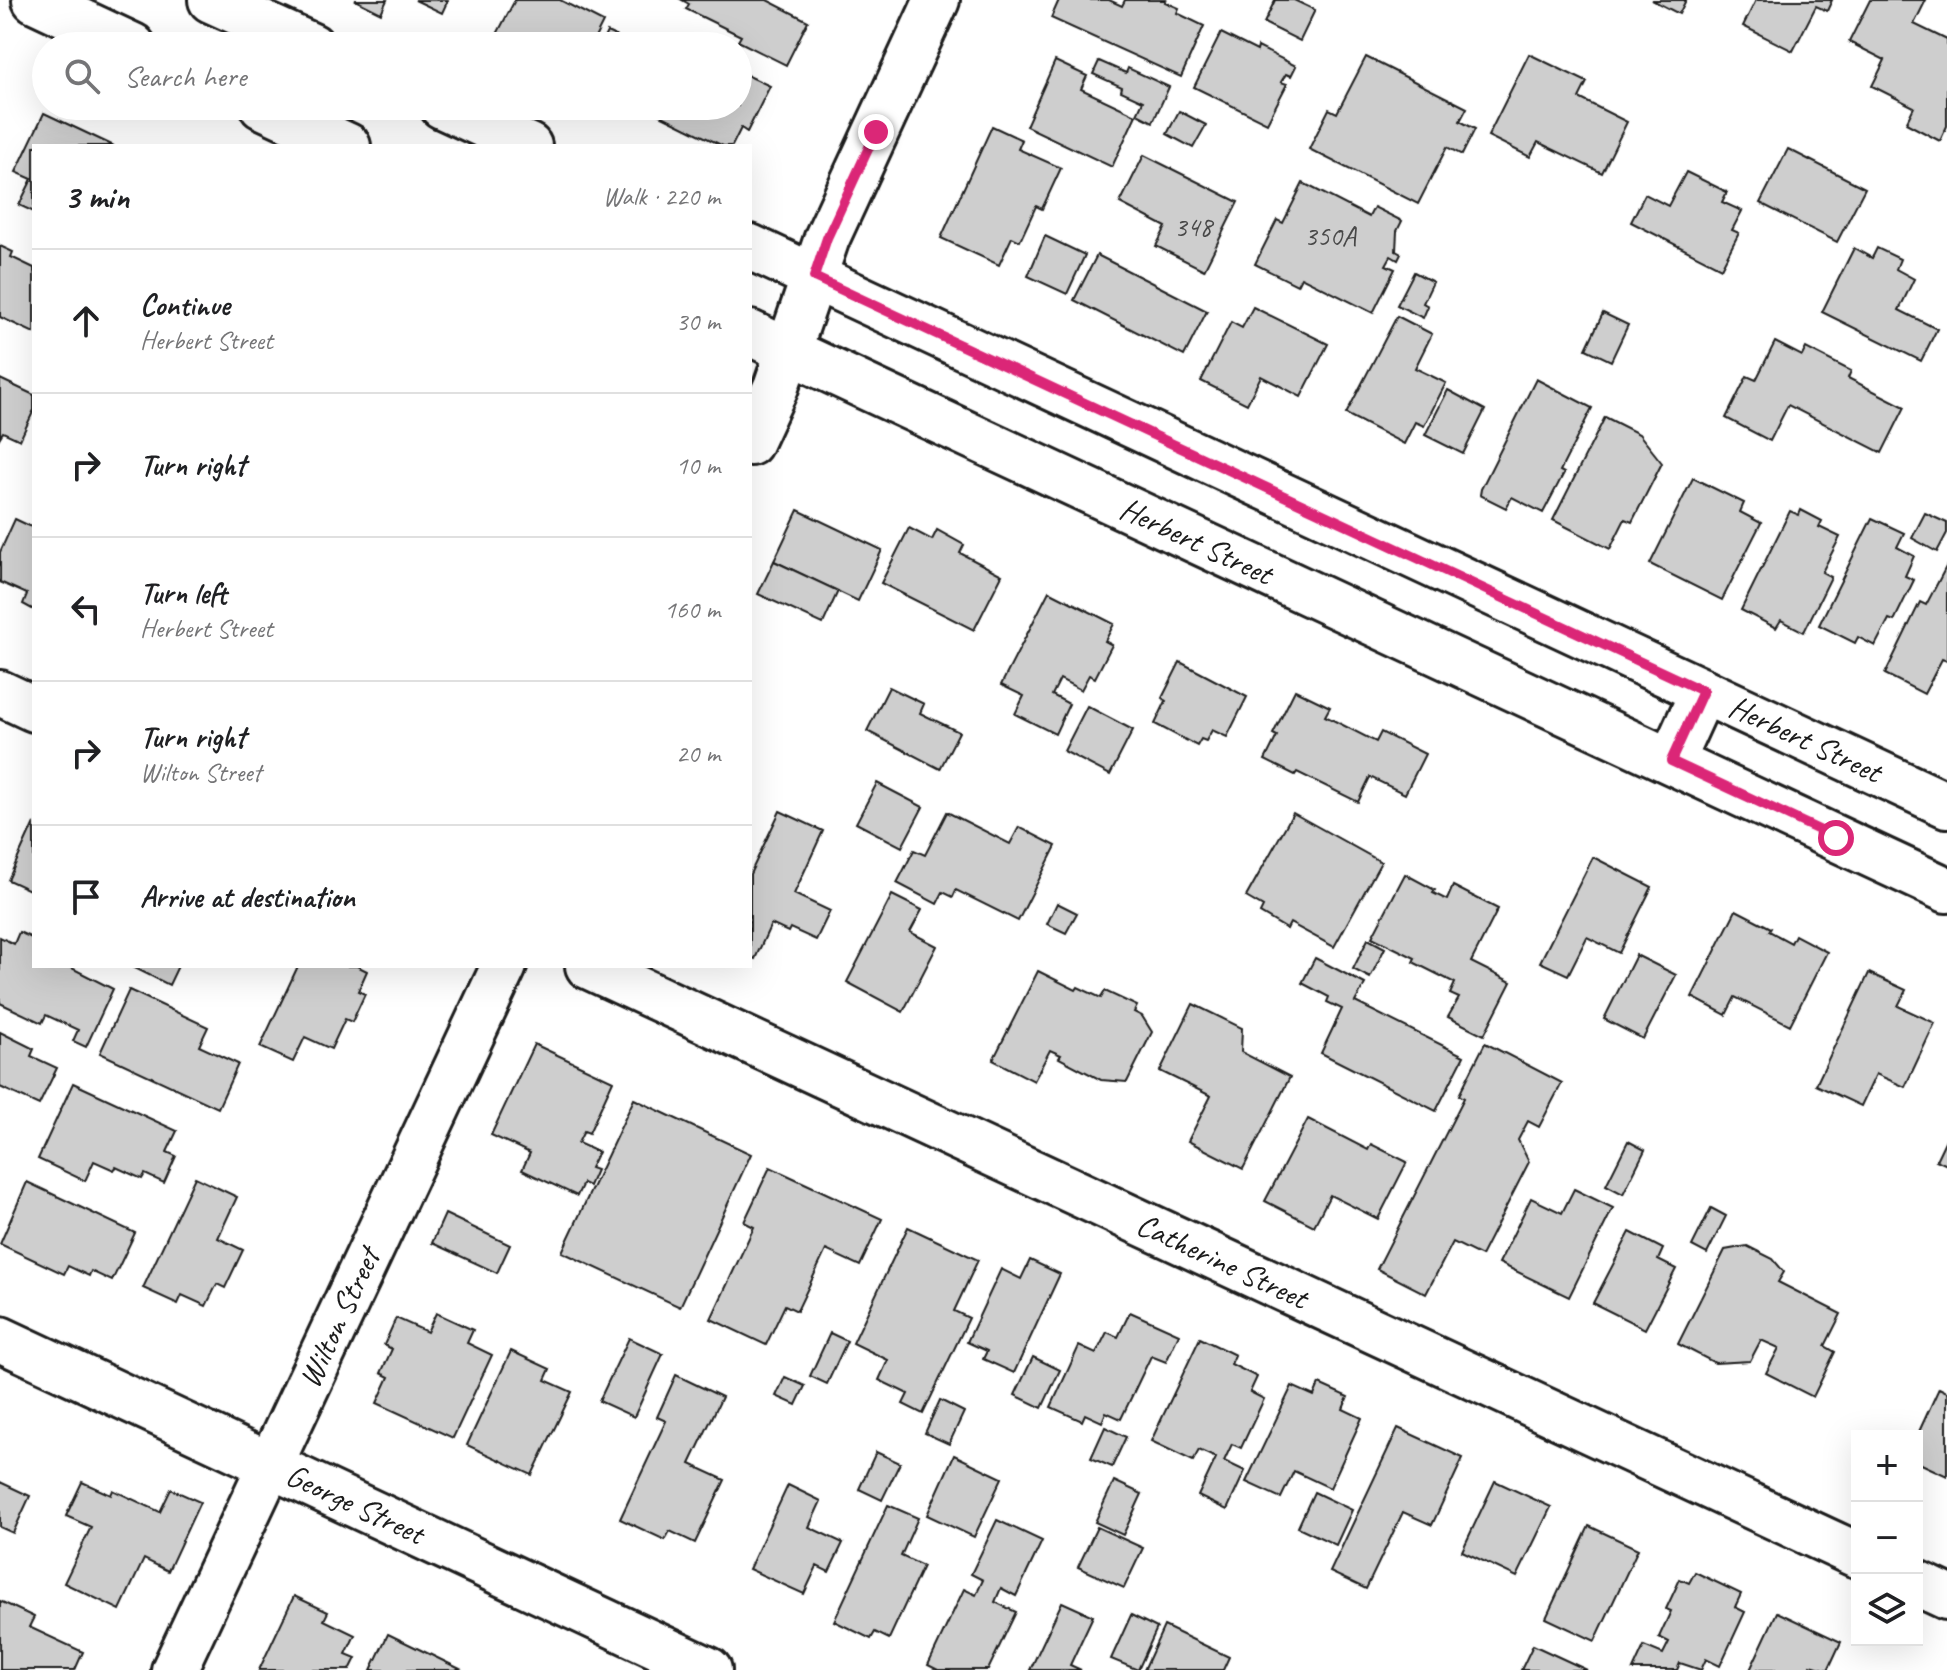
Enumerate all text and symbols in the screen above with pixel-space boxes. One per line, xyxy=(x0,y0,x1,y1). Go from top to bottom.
search box xyxy=(32,32,752,120)
icon: search xyxy=(60,54,104,98)
text: Search here xyxy=(124,57,246,95)
route end xyxy=(858,114,894,150)
text: 3 min xyxy=(64,175,129,218)
text: Walk · 220 m xyxy=(603,180,720,213)
house number: 348 xyxy=(1174,209,1214,244)
house number: 350A xyxy=(1304,218,1358,253)
text: Continue xyxy=(140,286,230,324)
icon: ahead xyxy=(64,299,108,343)
text: 30 m xyxy=(676,305,720,338)
text: Herbert Street xyxy=(140,324,273,357)
icon: right xyxy=(64,443,108,487)
text: Turn right xyxy=(140,446,245,484)
text: 10 m xyxy=(676,449,720,482)
street label: Herbert Street xyxy=(1113,488,1282,595)
text: Turn left xyxy=(140,574,227,612)
icon: left xyxy=(64,587,108,631)
text: 160 m xyxy=(664,593,720,626)
text: Herbert Street xyxy=(140,612,273,645)
street label: Herbert Street xyxy=(1722,686,1891,793)
text: Turn right xyxy=(140,718,245,756)
icon: right xyxy=(64,731,108,775)
text: 20 m xyxy=(676,737,720,770)
text: Wilton Street xyxy=(140,756,261,789)
route start xyxy=(1818,820,1854,856)
icon: arrive xyxy=(64,875,108,919)
text: Arrive at destination xyxy=(140,878,355,916)
street label: Catherine Street xyxy=(1130,1204,1317,1320)
street label: Wilton Street xyxy=(289,1238,391,1394)
map controls xyxy=(1851,1430,1923,1646)
button: + xyxy=(1851,1430,1923,1502)
street label: George Street xyxy=(280,1454,434,1555)
button: − xyxy=(1851,1502,1923,1574)
button: layers xyxy=(1851,1574,1923,1646)

